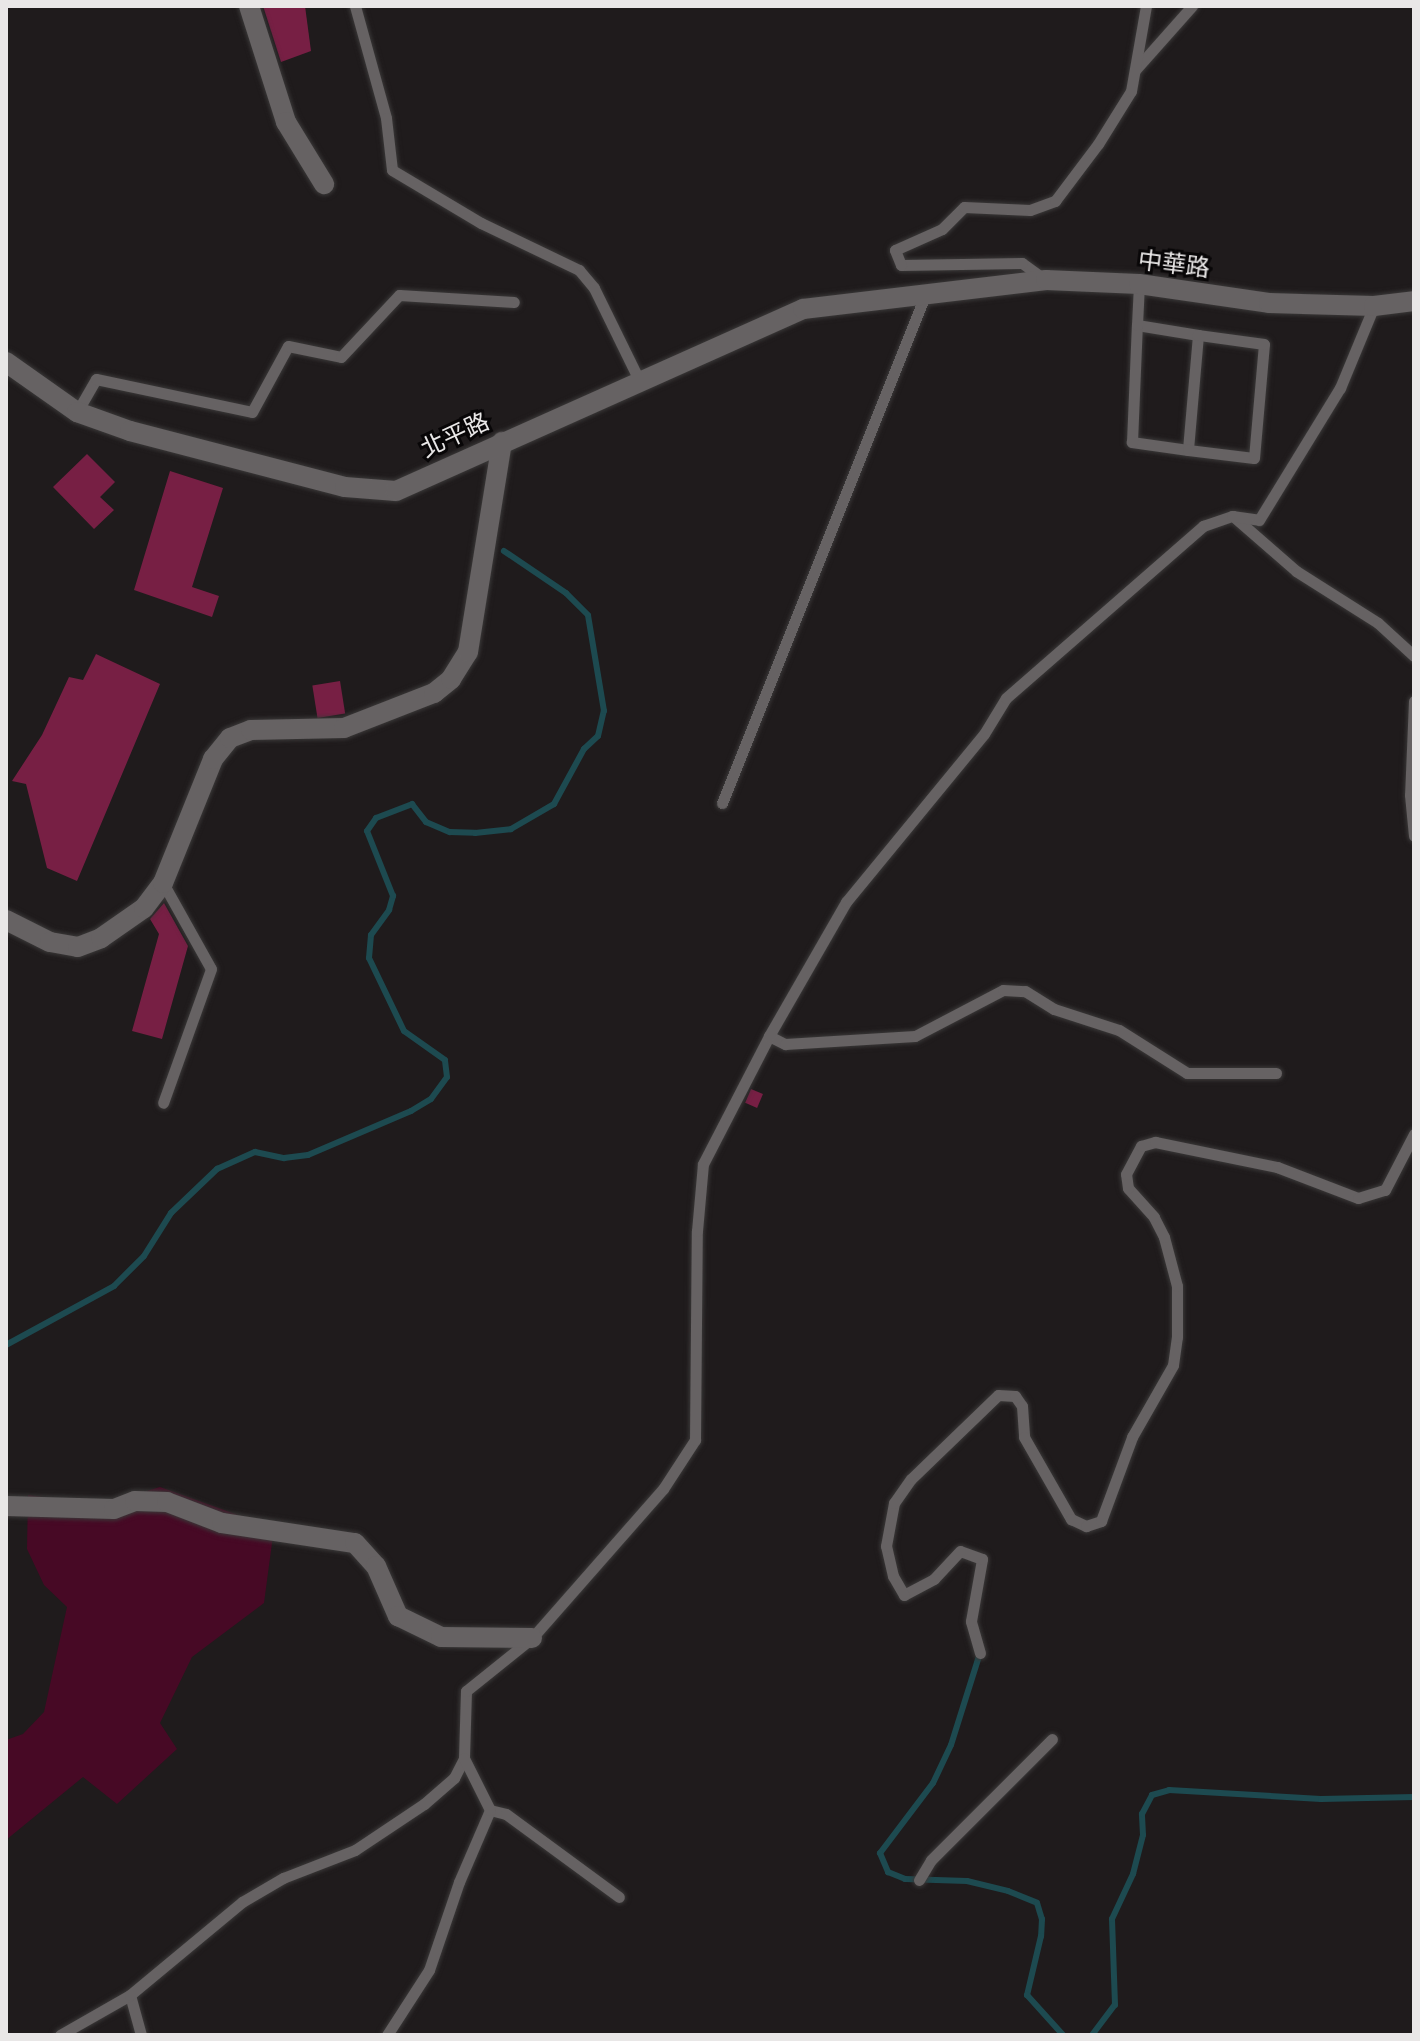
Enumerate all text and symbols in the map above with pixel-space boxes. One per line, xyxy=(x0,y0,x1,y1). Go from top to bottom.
street label: 中華路 xyxy=(1137,245,1211,283)
street label: 北平路 xyxy=(416,407,494,463)

